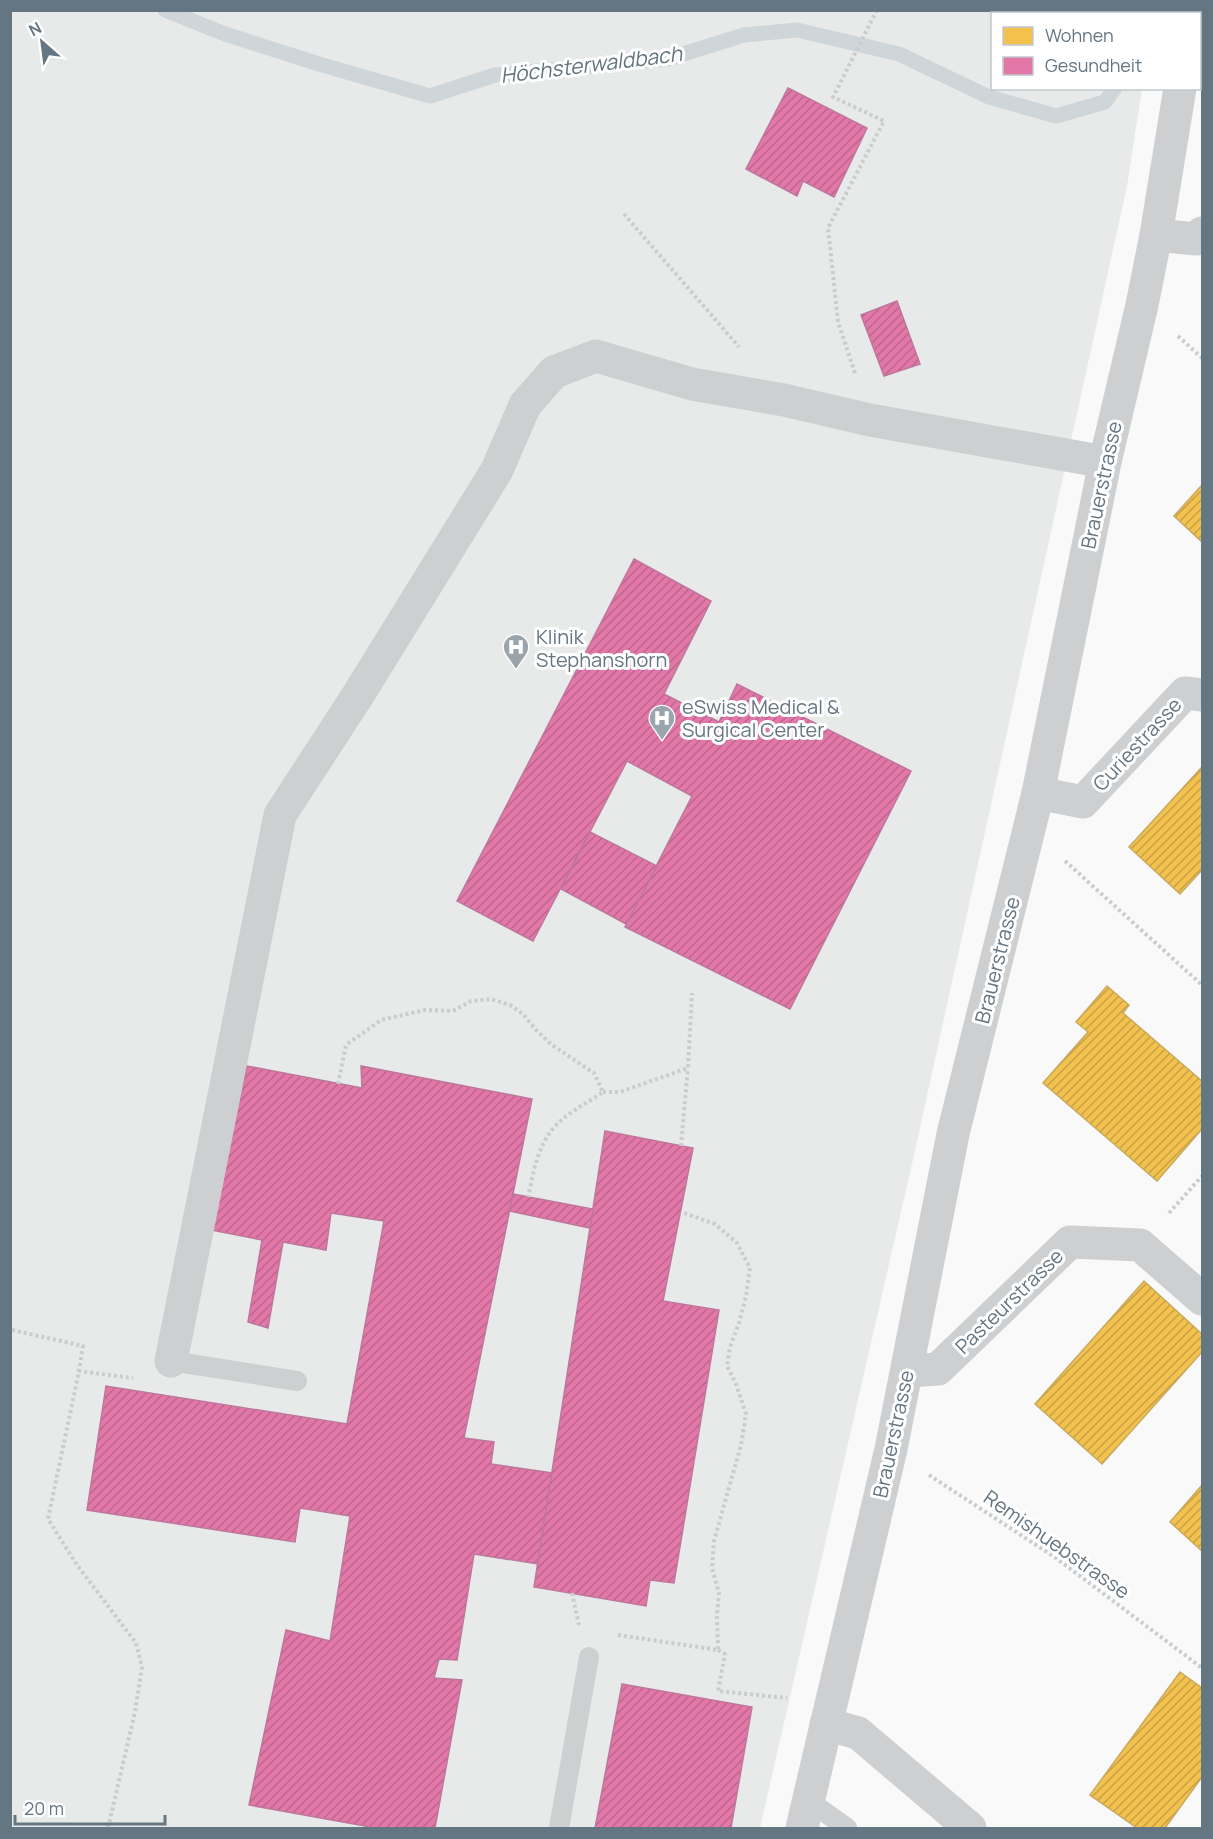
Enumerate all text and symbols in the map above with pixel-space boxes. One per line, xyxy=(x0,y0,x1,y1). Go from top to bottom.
north arrow xyxy=(12,12,72,72)
legend xyxy=(991,12,1201,90)
text: N xyxy=(25,16,45,41)
text: Wohnen xyxy=(1045,23,1114,47)
water label: Höchsterwaldbach xyxy=(499,39,685,89)
text: Gesundheit xyxy=(1045,53,1142,77)
street label: Brauerstrasse xyxy=(1074,419,1128,551)
place label: Klinik Stephanshorn xyxy=(536,623,667,673)
hospital icon: Klinik Stephanshorn xyxy=(501,632,531,670)
street label: Curiestrasse xyxy=(1087,691,1187,797)
place label: eSwiss Medical & Surgical Center xyxy=(682,693,840,743)
hospital icon: eSwiss Medical & Surgical Center xyxy=(647,703,677,741)
street label: Brauerstrasse xyxy=(968,894,1026,1026)
street label: Pasteurstrasse xyxy=(949,1243,1069,1359)
street label: Brauerstrasse xyxy=(866,1368,920,1500)
street label: Remishuebstrasse xyxy=(979,1483,1135,1605)
scale bar xyxy=(15,1788,165,1826)
text: 20 m xyxy=(24,1796,64,1820)

